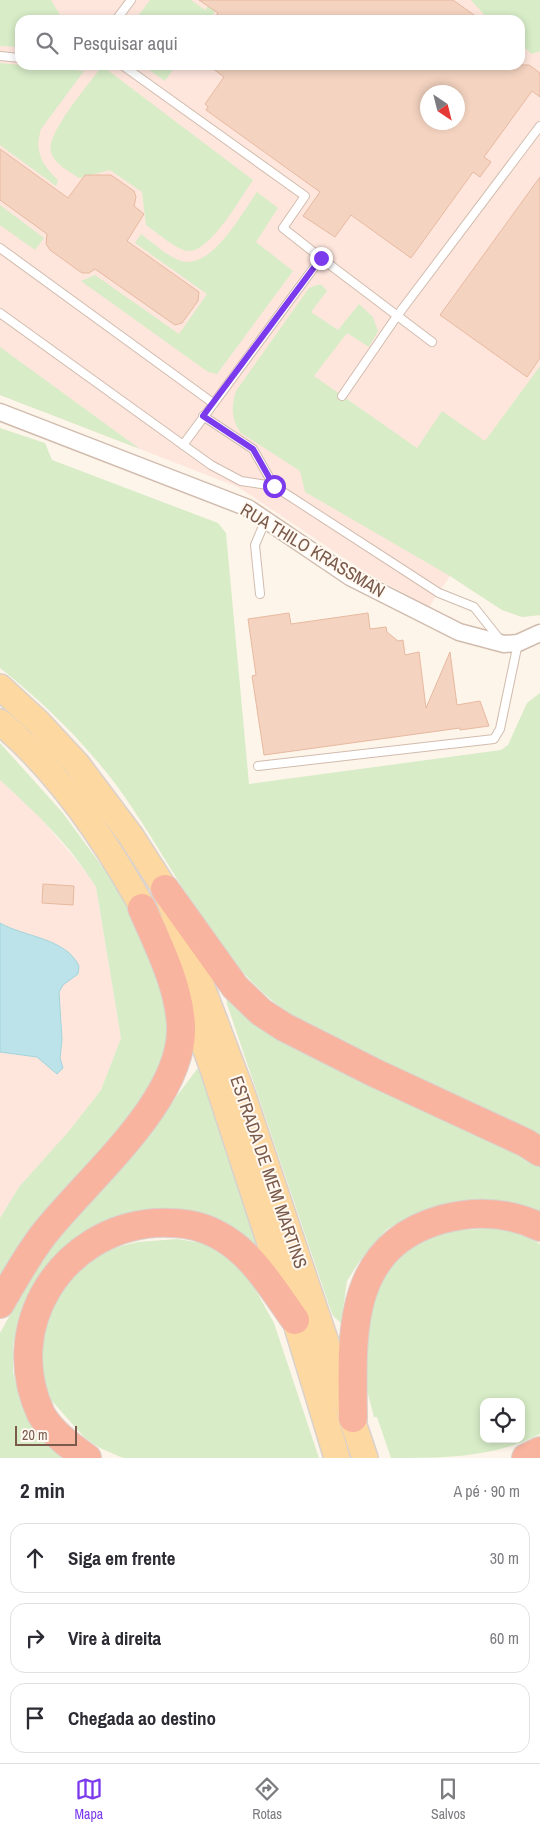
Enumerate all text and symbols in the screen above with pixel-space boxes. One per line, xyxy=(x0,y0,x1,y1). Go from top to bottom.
search box xyxy=(15,15,525,70)
icon: search xyxy=(33,29,61,57)
text: Pesquisar aqui xyxy=(73,30,178,56)
north arrow xyxy=(420,85,465,130)
route end xyxy=(310,247,333,270)
route start xyxy=(263,475,286,498)
street label: RUA THILO KRASSMAN xyxy=(236,497,390,603)
street label: ESTRADA DE MEM MARTINS xyxy=(224,1072,314,1272)
map controls xyxy=(480,1398,525,1443)
button: locate xyxy=(480,1398,525,1443)
scale bar xyxy=(15,1423,78,1446)
text: 20 m xyxy=(22,1426,48,1444)
text: 2 min xyxy=(20,1476,65,1505)
text: A pé · 90 m xyxy=(454,1480,520,1502)
icon: ahead xyxy=(21,1544,49,1572)
text: Siga em frente xyxy=(68,1545,175,1571)
text: 30 m xyxy=(490,1547,519,1569)
icon: right xyxy=(21,1624,49,1652)
text: Vire à direita xyxy=(68,1625,161,1651)
text: 60 m xyxy=(490,1627,519,1649)
icon: arrive xyxy=(21,1704,49,1732)
text: Chegada ao destino xyxy=(68,1705,216,1731)
tab: Mapa xyxy=(74,1775,103,1823)
tab: Rotas xyxy=(252,1775,282,1823)
tab: Salvos xyxy=(431,1775,466,1823)

